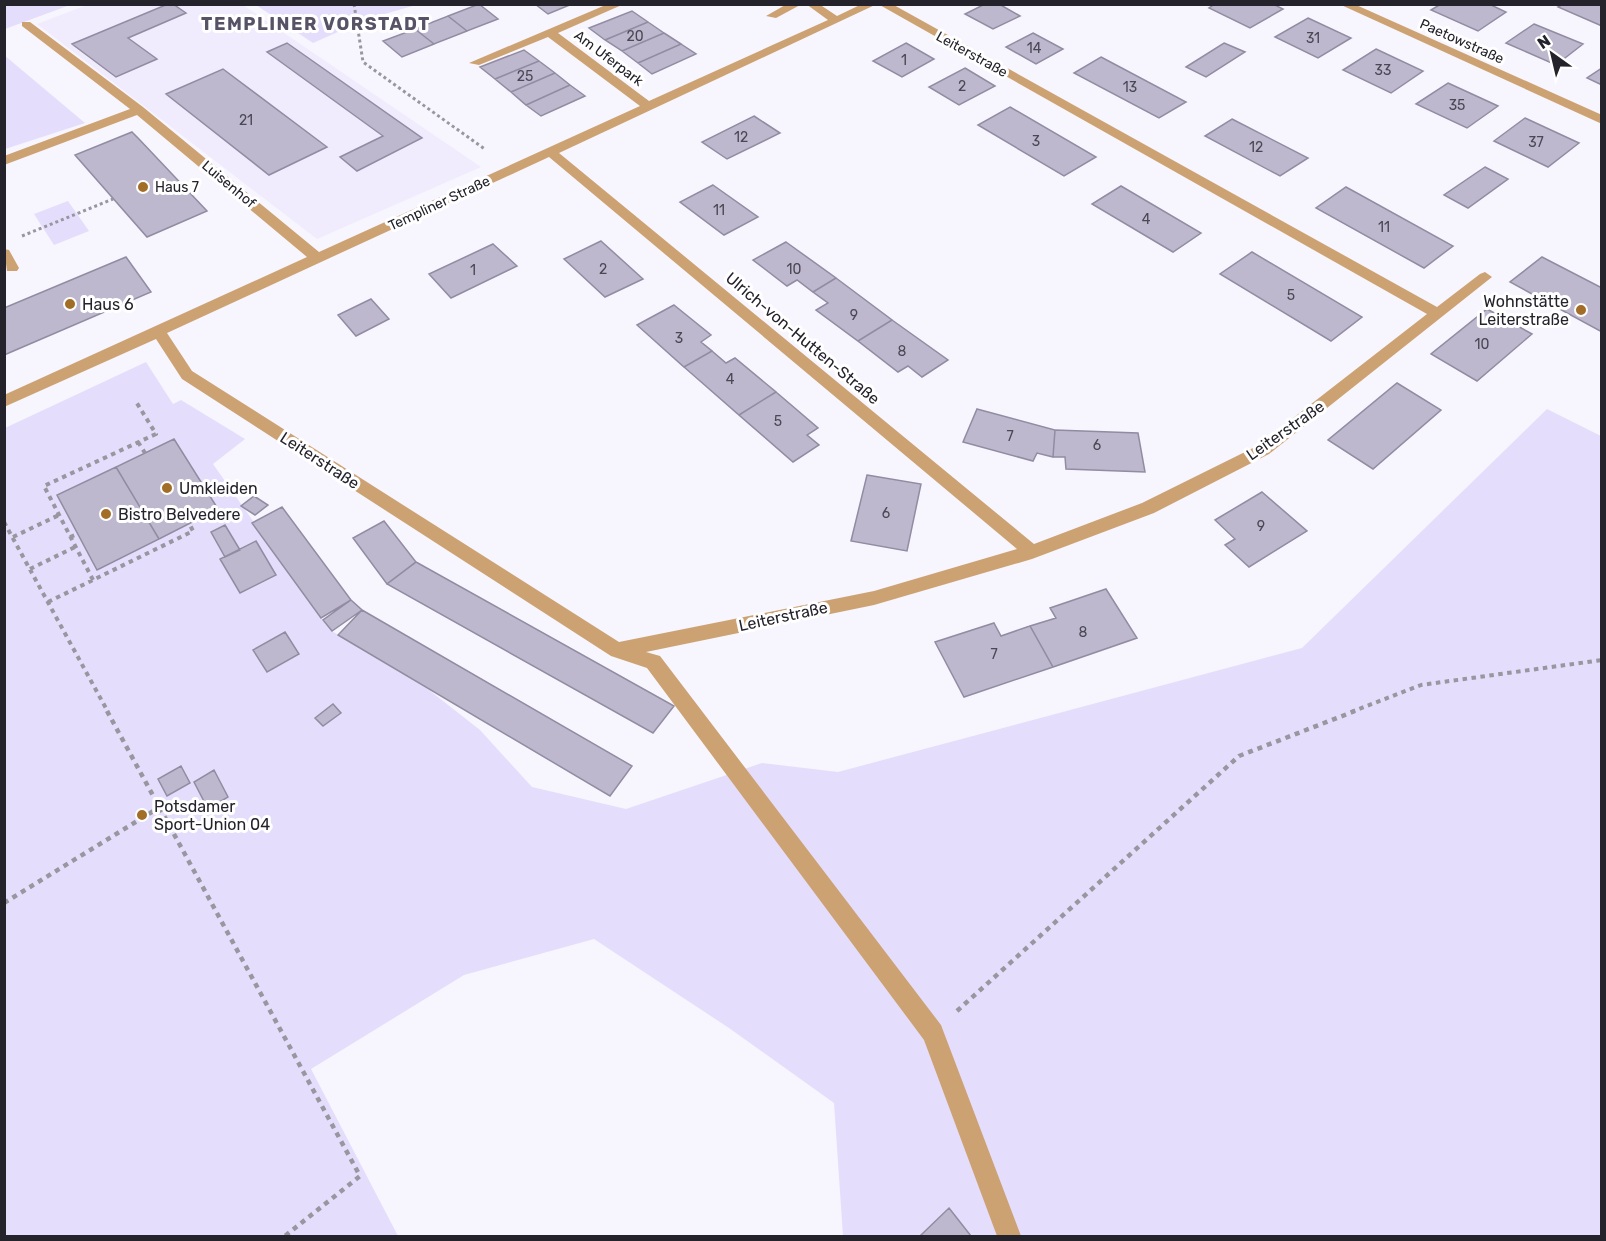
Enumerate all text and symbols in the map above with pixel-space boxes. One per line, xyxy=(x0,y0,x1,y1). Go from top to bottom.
district label: TEMPLINER VORSTADT xyxy=(201,13,431,35)
street label: Paetowstraße xyxy=(1417,15,1507,68)
north arrow xyxy=(1522,24,1582,84)
street label: Am Uferpark xyxy=(571,27,647,90)
house number: 20 xyxy=(626,28,644,45)
street label: Leiterstraße xyxy=(933,28,1011,81)
house number: 31 xyxy=(1306,30,1320,47)
text: N xyxy=(1534,31,1554,53)
house number: 14 xyxy=(1027,40,1042,57)
house number: 1 xyxy=(901,52,907,69)
house number: 33 xyxy=(1375,62,1391,79)
house number: 25 xyxy=(517,68,533,85)
house number: 2 xyxy=(958,78,966,95)
house number: 13 xyxy=(1123,79,1137,96)
house number: 35 xyxy=(1449,97,1465,114)
house number: 21 xyxy=(239,112,253,129)
house number: 12 xyxy=(734,129,748,146)
house number: 3 xyxy=(1032,133,1040,150)
house number: 37 xyxy=(1528,134,1544,151)
house number: 12 xyxy=(1249,139,1263,156)
street label: Luisenhof xyxy=(198,157,259,212)
street label: Templiner Straße xyxy=(386,172,493,234)
place label: Haus 7 xyxy=(155,179,199,196)
marker: Haus 7 xyxy=(136,180,150,194)
house number: 11 xyxy=(713,202,725,219)
house number: 4 xyxy=(1142,211,1151,228)
house number: 11 xyxy=(1378,219,1390,236)
house number: 2 xyxy=(599,261,607,278)
house number: 10 xyxy=(787,261,802,278)
house number: 1 xyxy=(470,262,476,279)
street label: Ulrich-von-Hutten-Straße xyxy=(722,268,884,408)
house number: 5 xyxy=(1287,287,1295,304)
place label: Wohnstätte Leiterstraße xyxy=(1478,292,1569,329)
place label: Haus 6 xyxy=(82,295,134,314)
marker: Haus 6 xyxy=(63,297,77,311)
marker: Wohnstätte Leiterstraße xyxy=(1574,303,1588,317)
house number: 9 xyxy=(850,307,858,324)
house number: 3 xyxy=(675,330,683,347)
house number: 10 xyxy=(1475,336,1490,353)
house number: 8 xyxy=(898,343,907,360)
house number: 4 xyxy=(726,371,735,388)
street label: Leiterstraße xyxy=(1243,397,1328,464)
house number: 5 xyxy=(774,413,782,430)
street label: Leiterstraße xyxy=(277,428,363,493)
house number: 7 xyxy=(1006,428,1014,445)
house number: 6 xyxy=(1093,437,1101,454)
place label: Umkleiden xyxy=(179,479,258,498)
marker: Umkleiden xyxy=(160,481,174,495)
place label: Bistro Belvedere xyxy=(118,505,240,524)
house number: 6 xyxy=(882,505,890,522)
marker: Bistro Belvedere xyxy=(99,507,113,521)
house number: 9 xyxy=(1257,518,1265,535)
street label: Leiterstraße xyxy=(737,598,829,635)
house number: 8 xyxy=(1079,624,1088,641)
house number: 7 xyxy=(990,646,998,663)
place label: Potsdamer Sport-Union 04 xyxy=(154,797,270,834)
marker: Potsdamer Sport-Union 04 xyxy=(135,808,149,822)

